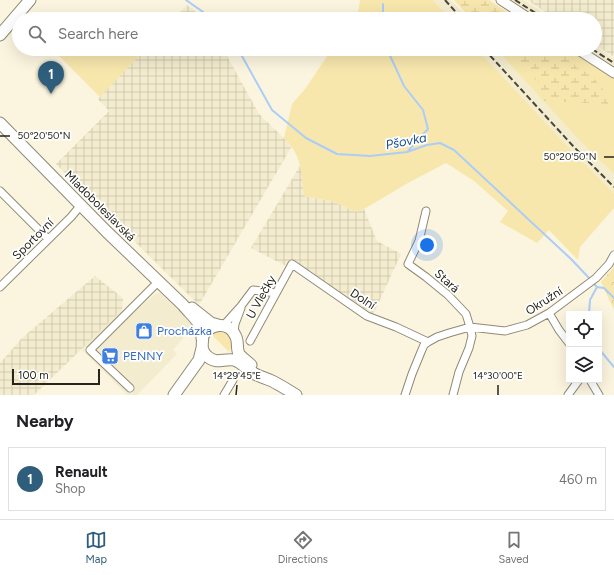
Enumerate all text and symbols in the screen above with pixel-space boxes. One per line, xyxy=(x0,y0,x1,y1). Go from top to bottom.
search box xyxy=(12,12,602,56)
icon: search xyxy=(26,23,48,45)
text: Search here xyxy=(58,25,138,43)
pin: 1 xyxy=(38,61,64,94)
text: 50°20'50"N xyxy=(18,129,70,142)
water label: Pšovka xyxy=(384,130,428,152)
text: 50°20'50"N xyxy=(544,150,596,163)
street label: Mladoboleslavská xyxy=(62,168,138,244)
street label: Sportovní xyxy=(9,215,57,263)
your location xyxy=(417,235,437,255)
street label: Stará xyxy=(432,266,462,296)
street label: U Vlečky xyxy=(243,272,279,321)
street label: Okružní xyxy=(523,283,566,318)
street label: Dolní xyxy=(348,286,379,313)
map controls xyxy=(566,311,602,383)
button: locate xyxy=(566,311,602,347)
shop icon: Procházka xyxy=(134,321,154,341)
place label: Procházka xyxy=(157,324,212,338)
supermarket icon: PENNY xyxy=(100,346,120,366)
button: layers xyxy=(566,347,602,383)
place label: PENNY xyxy=(123,349,164,363)
scale bar xyxy=(12,367,100,386)
text: 100 m xyxy=(18,369,49,382)
text: 14°29'45"E xyxy=(213,369,261,382)
text: 14°30'00"E xyxy=(473,369,523,382)
text: Nearby xyxy=(16,411,74,431)
text: Renault xyxy=(55,463,108,481)
text: 1 xyxy=(27,472,33,487)
text: 460 m xyxy=(559,472,597,487)
text: Shop xyxy=(55,481,85,496)
tab: Map xyxy=(85,529,107,566)
tab: Directions xyxy=(278,529,328,566)
tab: Saved xyxy=(498,529,529,566)

